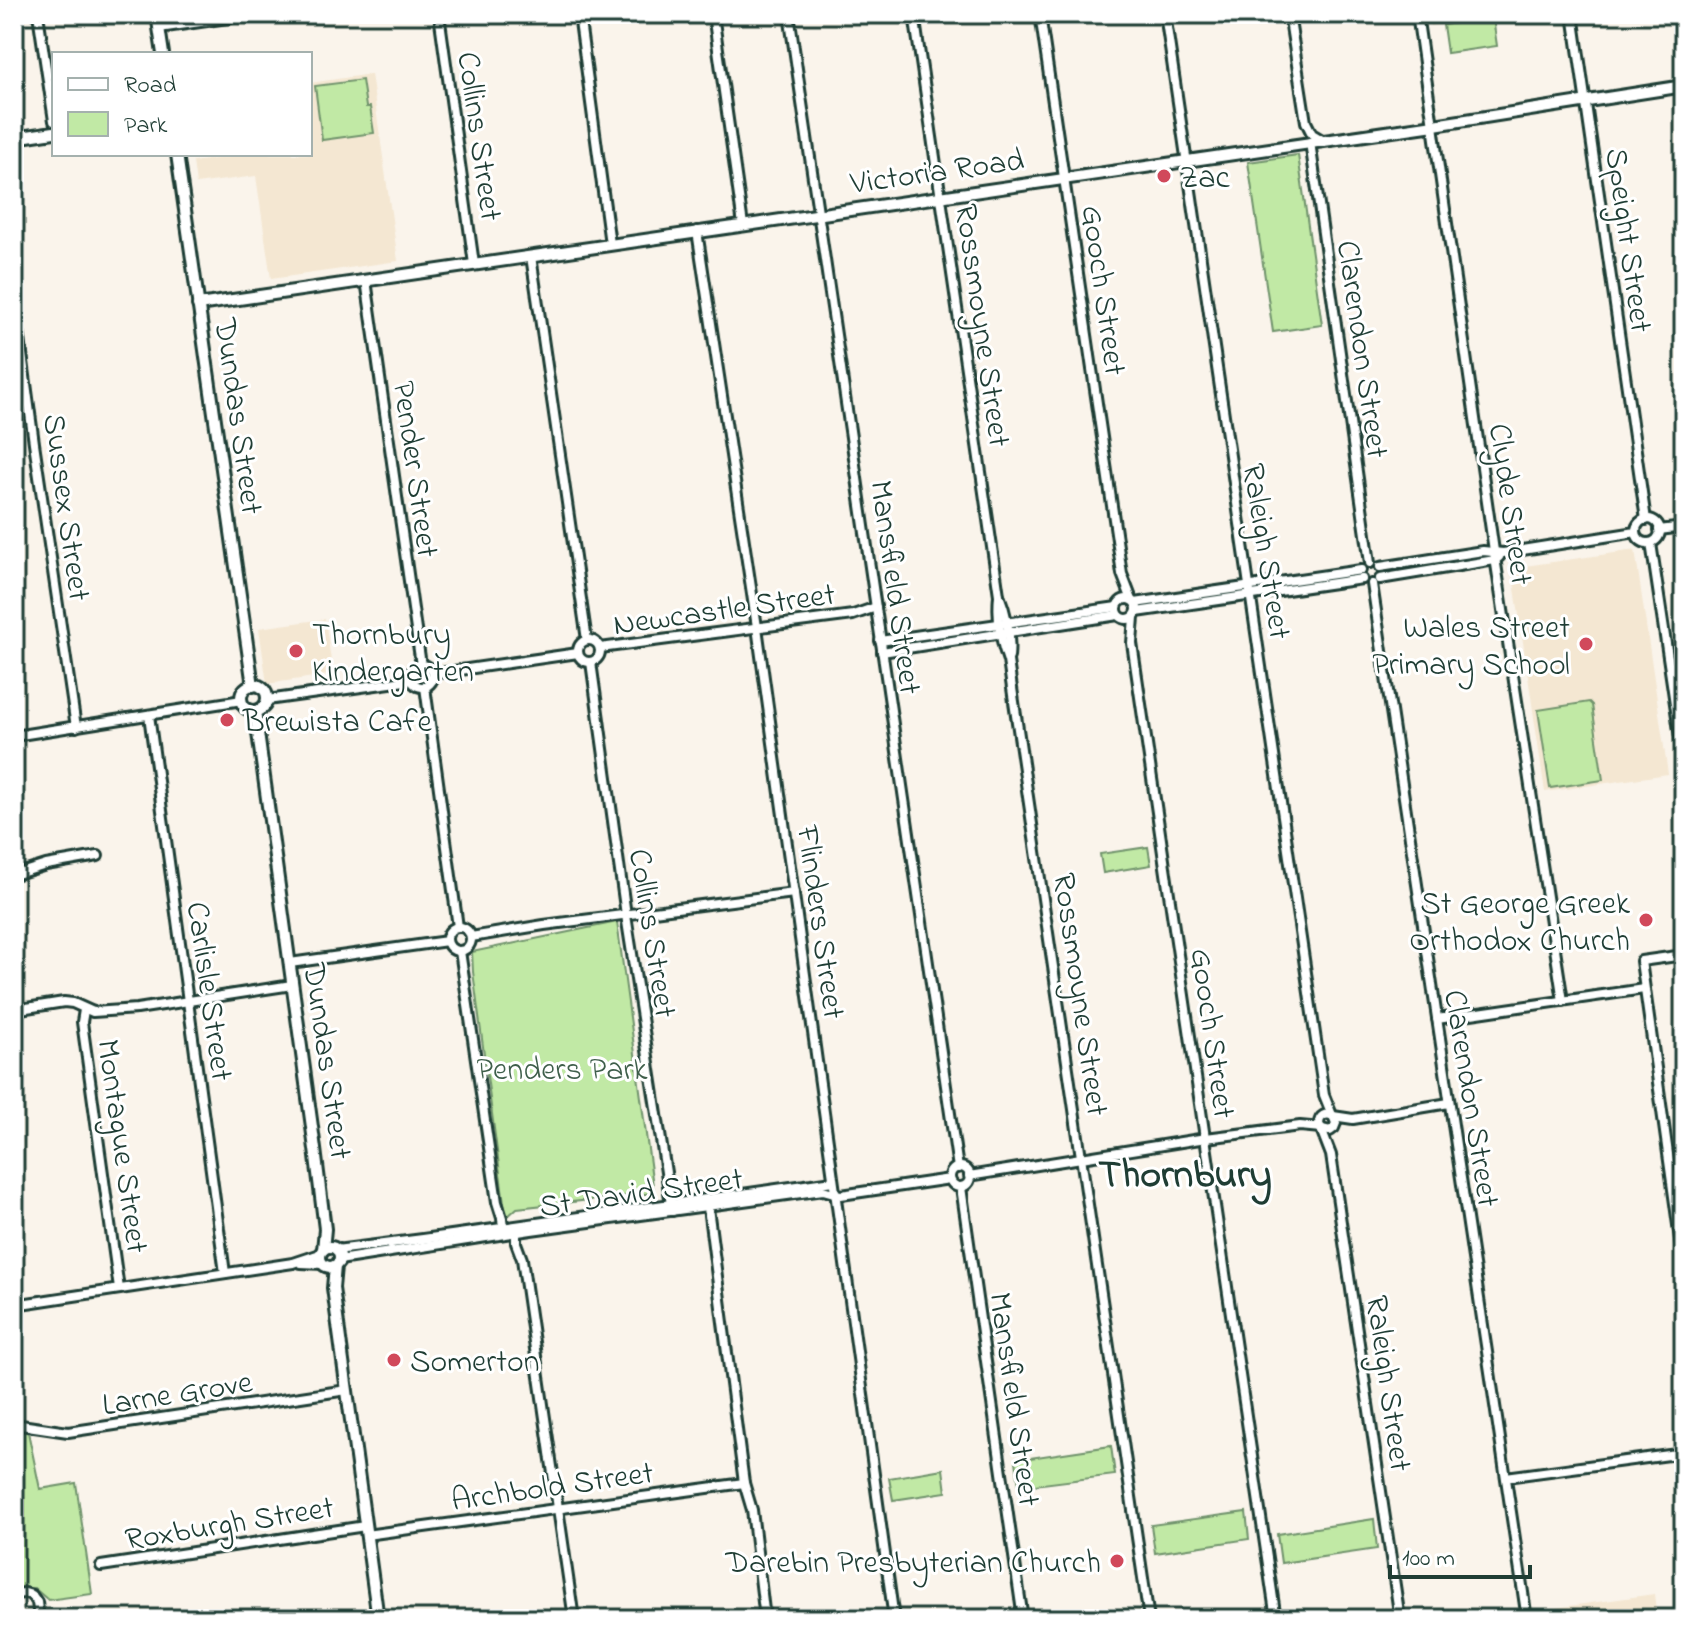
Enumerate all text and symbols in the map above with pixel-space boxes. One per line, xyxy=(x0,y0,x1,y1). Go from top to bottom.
street label: Collins Street xyxy=(442,49,513,224)
legend xyxy=(52,52,312,156)
text: Road xyxy=(124,69,177,104)
text: Park xyxy=(124,109,168,144)
street label: Victoria Road xyxy=(847,138,1027,209)
street label: Speight Street xyxy=(1590,145,1663,336)
place label: Zac xyxy=(1180,156,1230,203)
marker: Zac xyxy=(1155,167,1173,185)
street label: Rossmoyne Street xyxy=(940,201,1021,450)
street label: Gooch Street xyxy=(1066,202,1137,379)
street label: Clarendon Street xyxy=(1322,238,1399,462)
street label: Dundas Street xyxy=(199,314,274,518)
street label: Pender Street xyxy=(378,378,449,561)
street label: Sussex Street xyxy=(28,411,101,604)
street label: Clyde Street xyxy=(1474,421,1543,589)
street label: Raleigh Street xyxy=(1227,460,1302,643)
street label: Mansfield Street xyxy=(855,477,932,698)
street label: Newcastle Street xyxy=(611,573,839,650)
place label: Wales Street Primary School xyxy=(1372,606,1570,690)
place label: Thornbury Kindergarten xyxy=(312,613,474,697)
marker: Wales Street Primary School xyxy=(1577,635,1595,653)
marker: Thornbury Kindergarten xyxy=(287,642,305,660)
place label: Brewista Cafe xyxy=(242,700,433,747)
marker: Brewista Cafe xyxy=(218,711,236,729)
street label: Flinders Street xyxy=(782,822,855,1022)
street label: Collins Street xyxy=(614,846,687,1022)
street label: Rossmoyne Street xyxy=(1038,870,1119,1119)
place label: St George Greek Orthodox Church xyxy=(1409,882,1631,966)
street label: Carlisle Street xyxy=(172,899,243,1084)
marker: St George Greek Orthodox Church xyxy=(1637,911,1655,929)
street label: Gooch Street xyxy=(1175,945,1246,1122)
street label: Dundas Street xyxy=(288,959,363,1163)
street label: Clarendon Street xyxy=(1429,987,1510,1211)
street label: Montague Street xyxy=(82,1037,159,1257)
park label: Penders Park xyxy=(476,1048,649,1095)
district label: Thornbury xyxy=(1098,1147,1272,1206)
street label: St David Street xyxy=(537,1157,746,1232)
street label: Mansfield Street xyxy=(974,1289,1051,1510)
street label: Raleigh Street xyxy=(1351,1292,1422,1475)
place label: Somerton xyxy=(410,1340,539,1387)
marker: Somerton xyxy=(385,1351,403,1369)
street label: Larne Grove xyxy=(99,1360,257,1431)
street label: Archbold Street xyxy=(448,1451,657,1526)
street label: Roxburgh Street xyxy=(122,1486,337,1565)
scale bar xyxy=(1390,1529,1530,1579)
place label: Darebin Presbyterian Church xyxy=(725,1541,1101,1588)
text: 100 m xyxy=(1402,1542,1455,1577)
marker: Darebin Presbyterian Church xyxy=(1108,1552,1126,1570)

